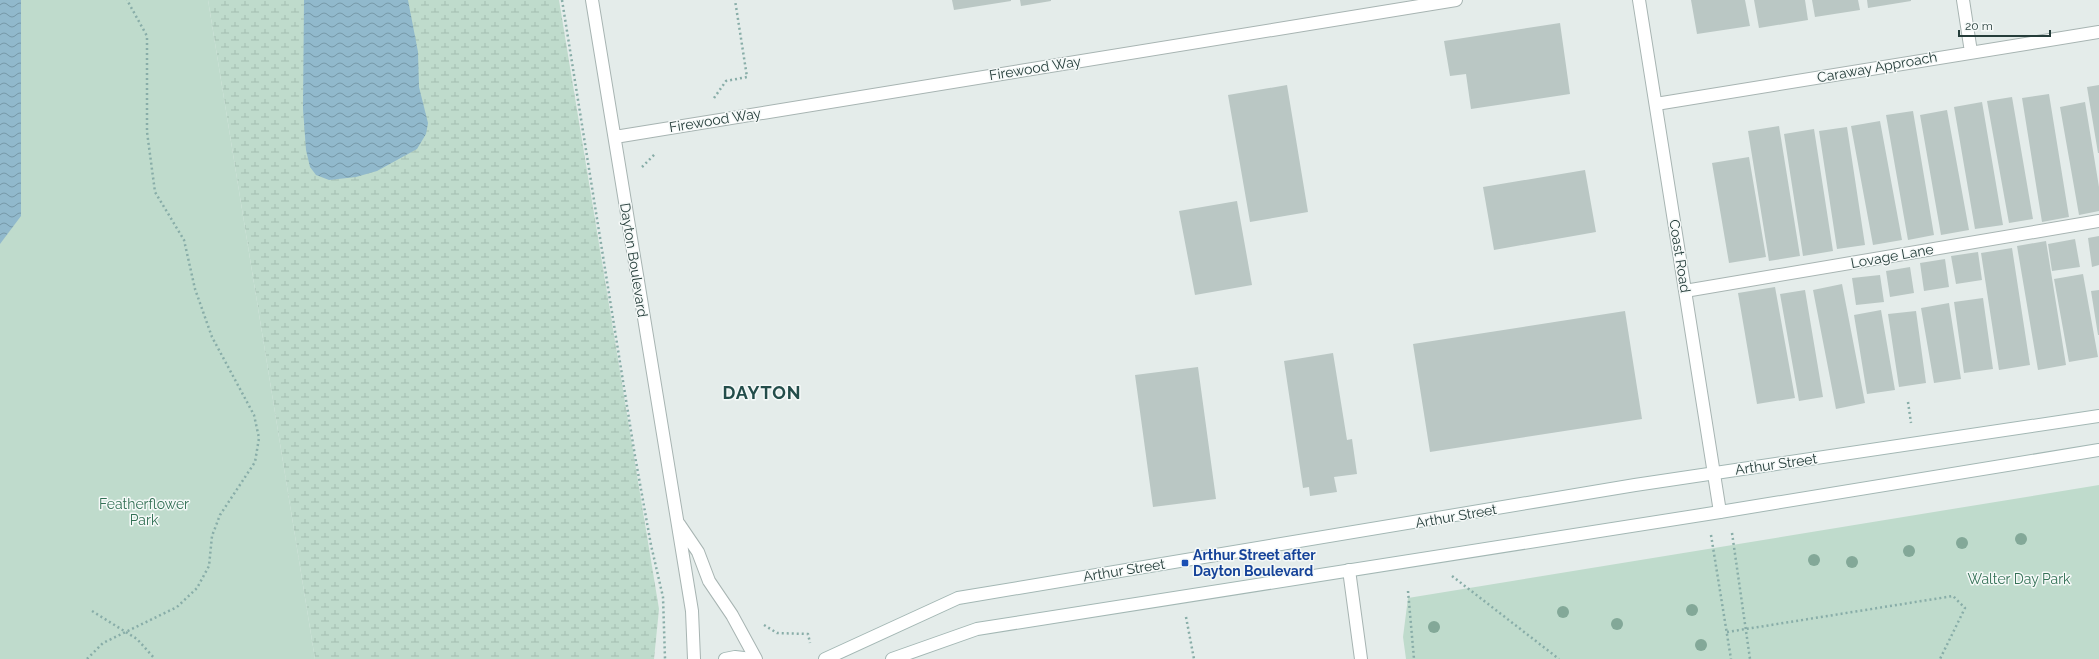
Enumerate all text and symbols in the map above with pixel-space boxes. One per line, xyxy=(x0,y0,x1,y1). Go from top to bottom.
scale bar xyxy=(1959,12,2050,38)
text: 20 m xyxy=(1965,19,1993,33)
street label: Caraway Approach xyxy=(1816,49,1938,85)
street label: Firewood Way xyxy=(988,53,1082,83)
street label: Firewood Way xyxy=(668,105,762,135)
street label: Dayton Boulevard xyxy=(617,202,651,318)
street label: Coast Road xyxy=(1666,218,1694,294)
street label: Lovage Lane xyxy=(1849,241,1935,271)
district label: DAYTON xyxy=(722,382,802,403)
street label: Arthur Street xyxy=(1734,450,1818,478)
park label: Featherflower Park xyxy=(99,496,189,528)
street label: Arthur Street xyxy=(1414,501,1498,531)
place label: Arthur Street after Dayton Boulevard xyxy=(1193,547,1316,579)
street label: Arthur Street xyxy=(1082,556,1166,584)
marker: Arthur Street after Dayton Boulevard xyxy=(1180,558,1190,568)
park label: Walter Day Park xyxy=(1967,571,2071,587)

